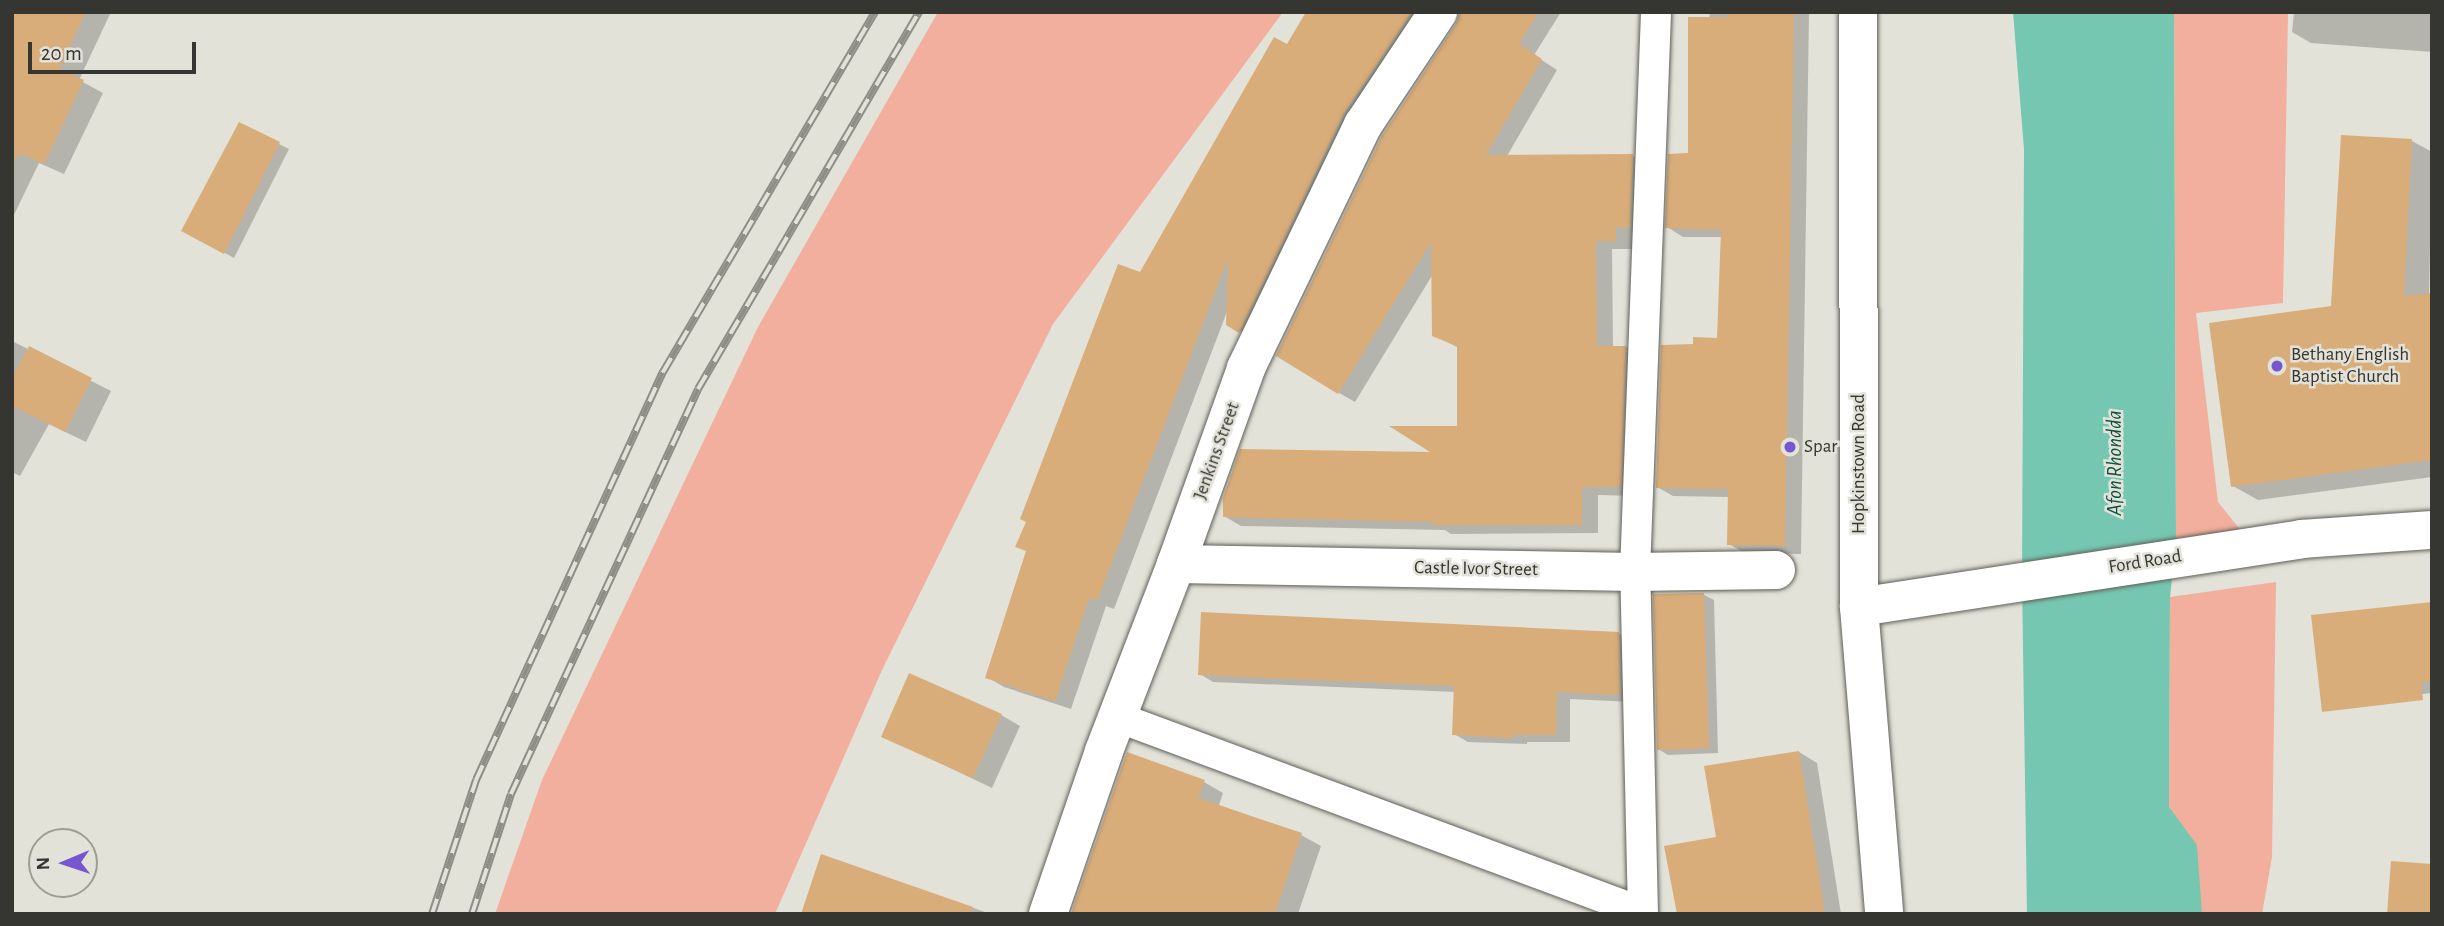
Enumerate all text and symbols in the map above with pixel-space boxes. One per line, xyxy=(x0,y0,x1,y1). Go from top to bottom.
scale bar xyxy=(32,28,200,72)
text: 20 m xyxy=(41,43,82,64)
place label: Bethany English Baptist Church xyxy=(2291,344,2409,388)
marker: Bethany English Baptist Church xyxy=(2269,358,2285,374)
street label: Hopkinstown Road xyxy=(1848,394,1870,534)
street label: Jenkins Street xyxy=(1189,399,1245,503)
water label: Afon Rhondda xyxy=(2102,410,2128,516)
place label: Spar xyxy=(1804,436,1837,458)
marker: Spar xyxy=(1782,439,1798,455)
street label: Ford Road xyxy=(2107,545,2183,579)
street label: Castle Ivor Street xyxy=(1414,557,1538,581)
north arrow xyxy=(28,828,98,898)
text: N xyxy=(34,857,53,871)

